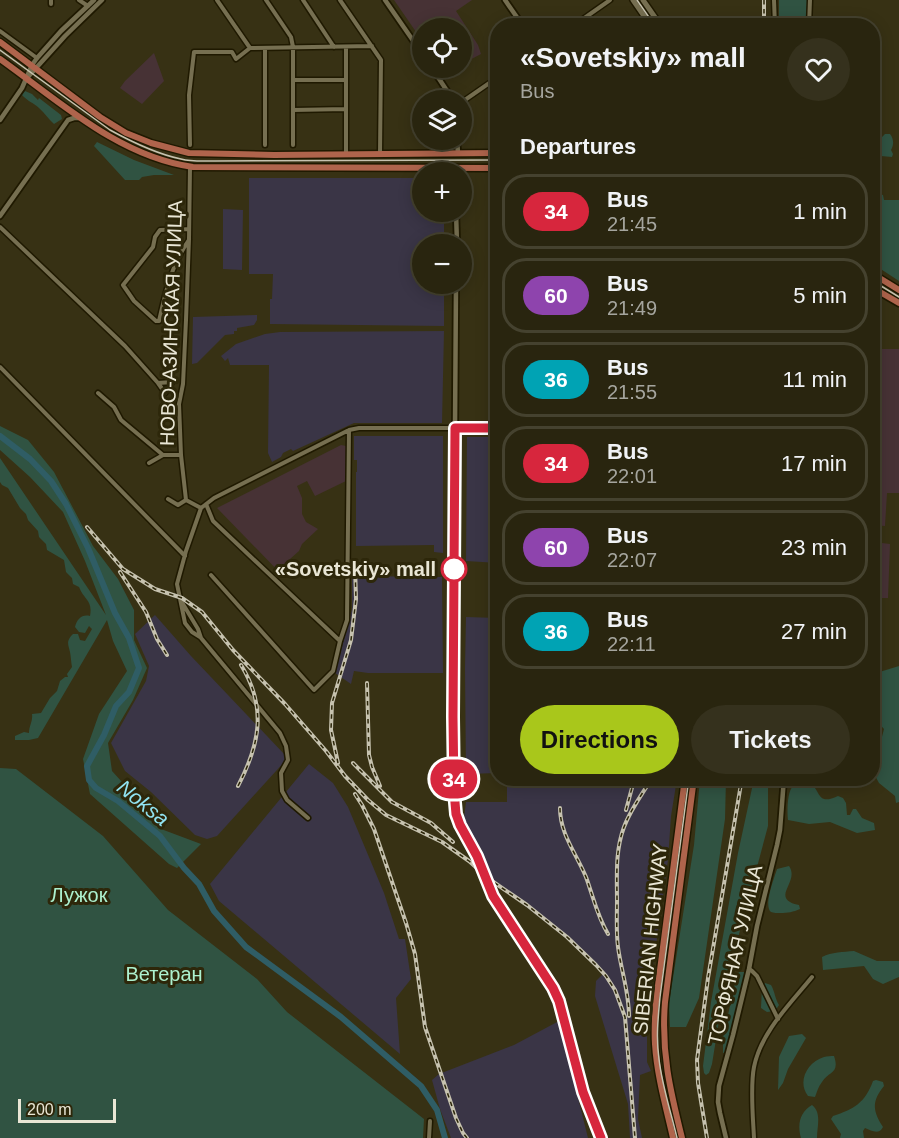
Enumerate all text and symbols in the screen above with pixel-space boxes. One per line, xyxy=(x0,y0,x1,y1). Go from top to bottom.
map controls xyxy=(412,18,472,294)
button: locate xyxy=(412,18,472,78)
button: heart xyxy=(787,38,850,101)
text: «Sovetskiy» mall xyxy=(520,42,746,73)
text: Bus xyxy=(520,80,554,102)
button: layers xyxy=(412,90,472,150)
text: Departures xyxy=(520,134,636,159)
button: + xyxy=(412,162,472,222)
text: Bus xyxy=(607,187,649,212)
street label: НОВО-АЗИНСКАЯ УЛИЦА xyxy=(156,199,186,446)
text: 1 min xyxy=(793,199,847,224)
text: 34 xyxy=(544,200,568,223)
text: 21:45 xyxy=(607,213,657,235)
button: − xyxy=(412,234,472,294)
text: Bus xyxy=(607,271,649,296)
text: 5 min xyxy=(793,283,847,308)
text: 60 xyxy=(544,284,568,307)
text: 21:49 xyxy=(607,297,657,319)
text: Bus xyxy=(607,355,649,380)
text: 11 min xyxy=(783,367,847,392)
text: 36 xyxy=(544,368,568,391)
text: 21:55 xyxy=(607,381,657,403)
text: Bus xyxy=(607,439,649,464)
text: 17 min xyxy=(781,451,847,476)
text: 34 xyxy=(544,452,568,475)
text: 22:01 xyxy=(607,465,657,487)
text: Bus xyxy=(607,523,649,548)
text: 23 min xyxy=(781,535,847,560)
text: 60 xyxy=(544,536,568,559)
text: 22:07 xyxy=(607,549,657,571)
marker: «Sovetskiy» mall xyxy=(441,556,467,582)
place label: «Sovetskiy» mall xyxy=(275,558,436,580)
text: Bus xyxy=(607,607,649,632)
text: 27 min xyxy=(781,619,847,644)
text: 36 xyxy=(544,620,568,643)
text: 22:11 xyxy=(607,633,656,655)
button: Directions xyxy=(520,705,679,774)
button: Tickets xyxy=(691,705,850,774)
line badge: 34 xyxy=(427,760,481,798)
text: 34 xyxy=(442,768,466,791)
water label: Noksa xyxy=(113,775,174,830)
street label: SIBERIAN HIGHWAY xyxy=(629,842,671,1036)
street label: ТОРФЯНАЯ УЛИЦА xyxy=(704,862,767,1047)
park label: Лужок xyxy=(51,884,108,906)
park label: Ветеран xyxy=(125,963,203,985)
scale bar xyxy=(18,1096,116,1124)
text: 200 m xyxy=(27,1101,71,1118)

